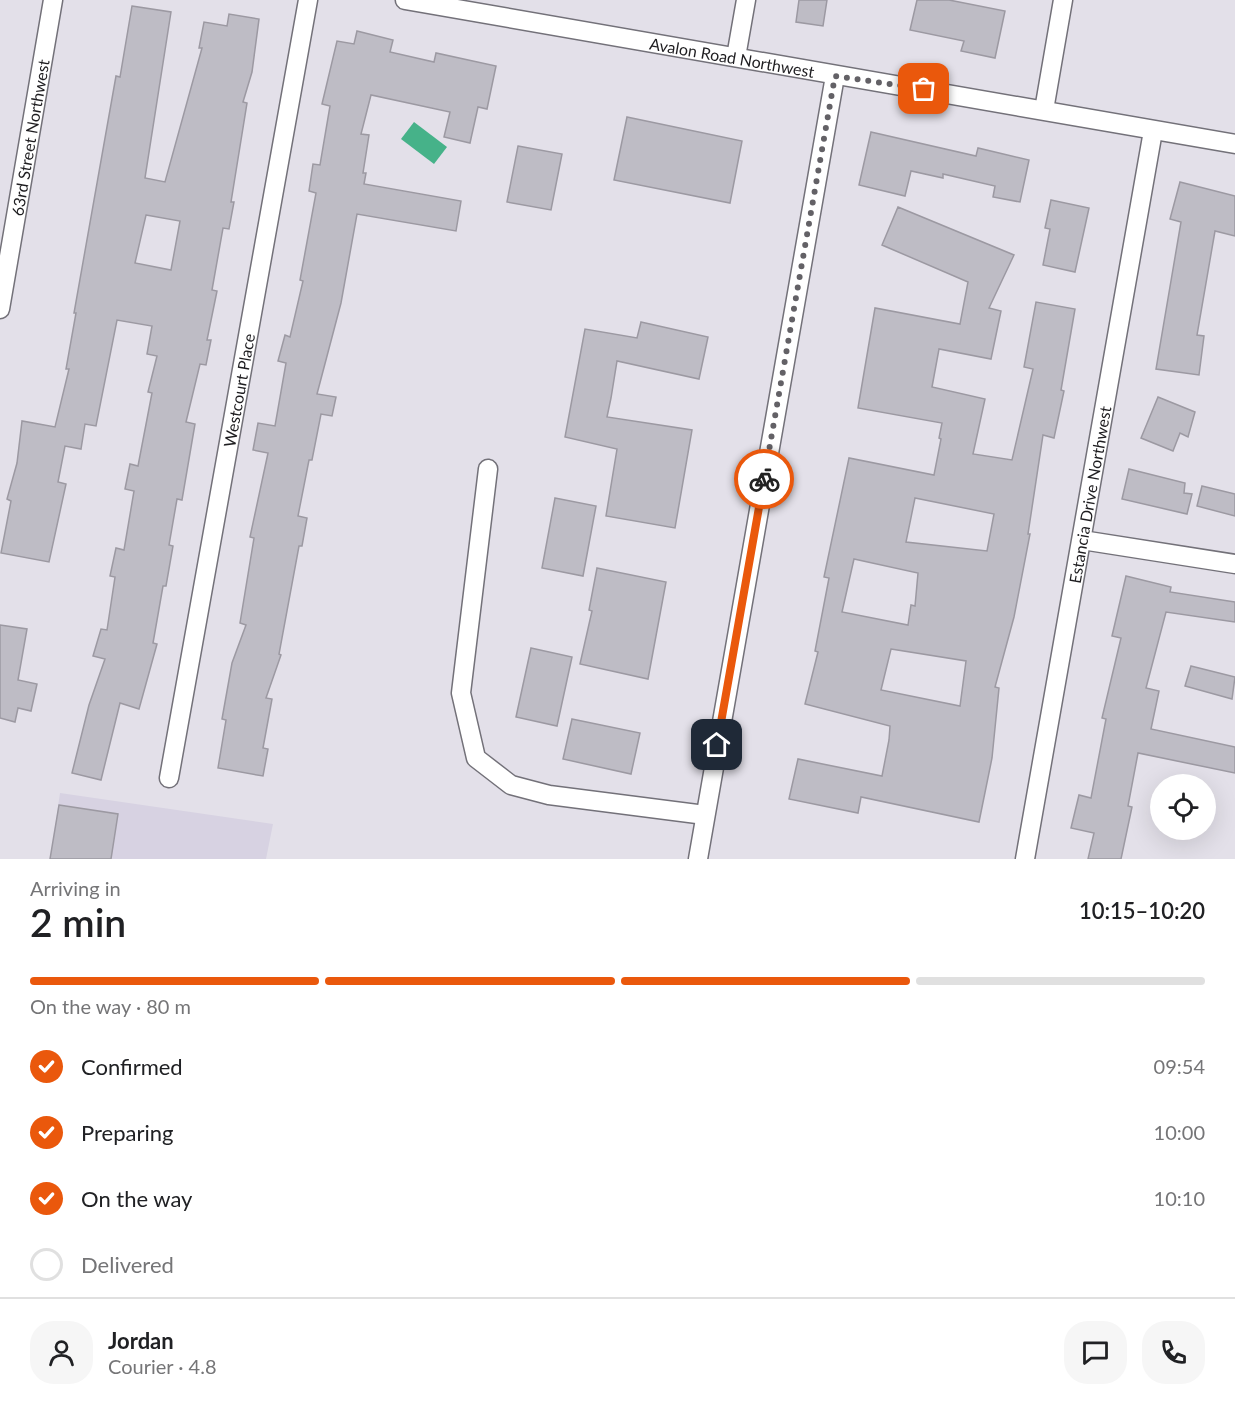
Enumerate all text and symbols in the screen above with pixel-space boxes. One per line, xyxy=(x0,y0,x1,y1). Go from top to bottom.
street label: Avalon Road Northwest xyxy=(648,33,816,80)
street label: 63rd Street Northwest xyxy=(7,58,52,217)
pin xyxy=(898,63,949,114)
icon: bag xyxy=(907,72,940,105)
street label: Westcourt Place xyxy=(219,332,258,449)
street label: Estancia Drive Northwest xyxy=(1064,404,1114,585)
courier xyxy=(734,449,794,509)
icon: bike xyxy=(748,463,781,496)
pin xyxy=(691,719,742,770)
icon: home xyxy=(700,728,733,761)
map controls xyxy=(1150,774,1216,840)
button: locate xyxy=(1150,774,1216,840)
text: Arriving in xyxy=(30,876,121,900)
text: 10:15–10:20 xyxy=(1079,897,1205,924)
text: 2 min xyxy=(30,899,126,945)
text: On the way · 80 m xyxy=(30,994,191,1018)
icon: check xyxy=(30,1050,63,1083)
text: Confirmed xyxy=(81,1053,183,1080)
text: 09:54 xyxy=(1154,1054,1205,1078)
icon: check xyxy=(30,1116,63,1149)
text: Preparing xyxy=(81,1119,173,1146)
text: 10:00 xyxy=(1154,1120,1205,1144)
icon: check xyxy=(30,1182,63,1215)
text: On the way xyxy=(81,1185,192,1212)
text: 10:10 xyxy=(1154,1186,1205,1210)
text: Delivered xyxy=(81,1251,174,1278)
button: person xyxy=(30,1321,93,1384)
button: chat xyxy=(1064,1321,1127,1384)
button: phone xyxy=(1142,1321,1205,1384)
text: Jordan xyxy=(108,1327,174,1354)
text: Courier · 4.8 xyxy=(108,1354,217,1378)

